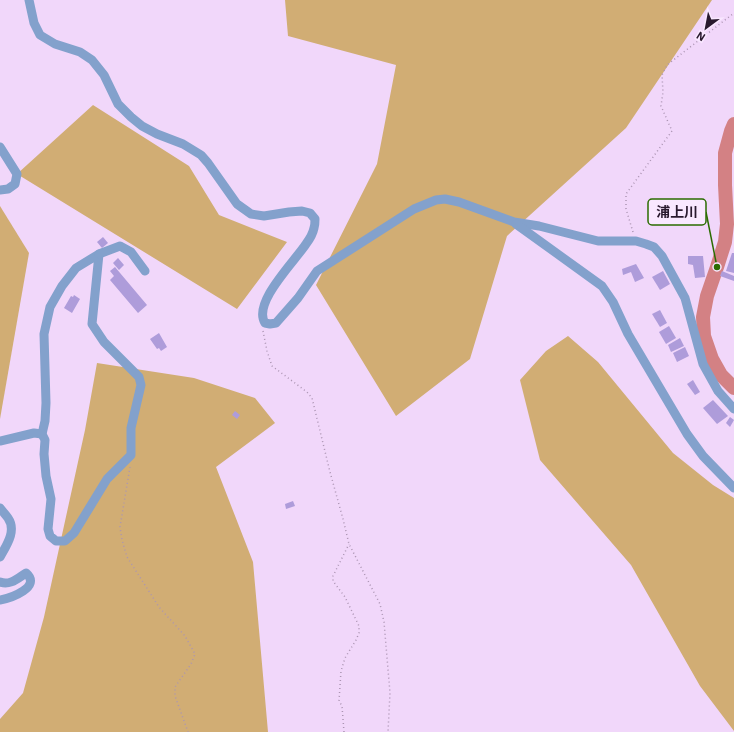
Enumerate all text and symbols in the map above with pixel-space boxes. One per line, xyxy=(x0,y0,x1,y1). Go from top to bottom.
north arrow xyxy=(686,8,726,48)
text: N xyxy=(694,28,708,45)
callout: 浦上川 xyxy=(648,199,706,225)
text: 浦上川 xyxy=(656,203,698,221)

